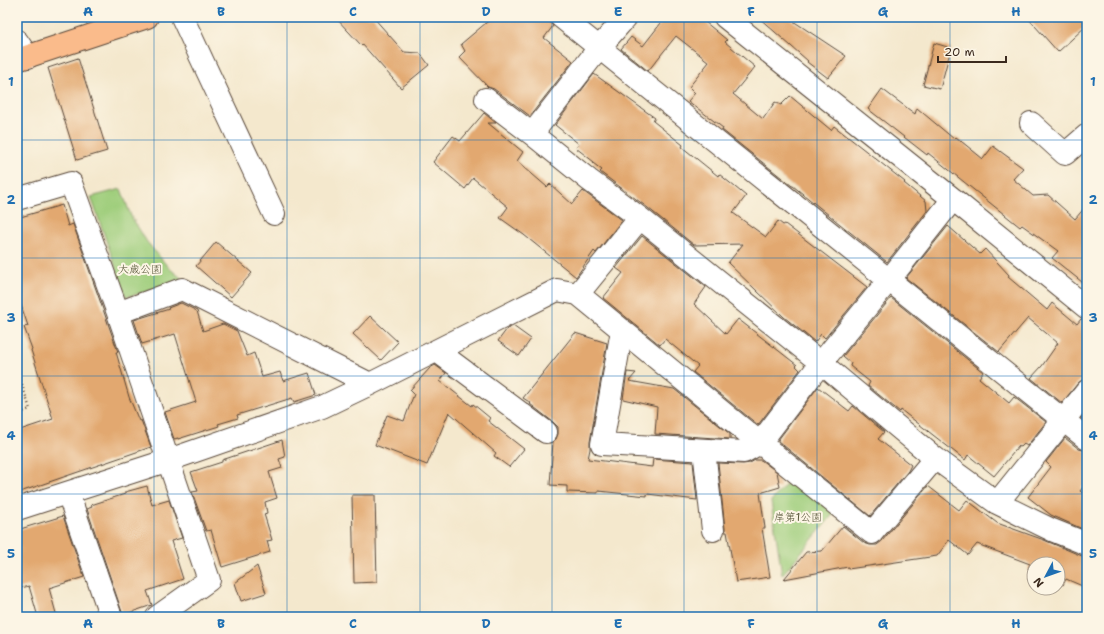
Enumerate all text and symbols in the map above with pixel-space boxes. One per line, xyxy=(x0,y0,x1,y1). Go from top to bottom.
text: A xyxy=(83,3,93,20)
text: B xyxy=(217,3,225,20)
text: C xyxy=(349,3,357,20)
text: D xyxy=(481,3,491,20)
text: E xyxy=(614,3,623,20)
text: F xyxy=(747,3,755,20)
text: G xyxy=(878,3,889,20)
text: H xyxy=(1011,3,1021,20)
scale bar xyxy=(938,38,1006,64)
text: 20 m xyxy=(944,44,975,60)
text: 1 xyxy=(8,73,14,90)
text: 1 xyxy=(1090,73,1096,90)
text: 2 xyxy=(6,191,16,208)
text: 2 xyxy=(1088,191,1098,208)
park label: 大歳公園 xyxy=(118,262,162,277)
text: 3 xyxy=(6,309,16,326)
text: 3 xyxy=(1088,309,1098,326)
text: 4 xyxy=(6,427,16,444)
text: 4 xyxy=(1088,427,1098,444)
park label: 岸第1公園 xyxy=(774,510,822,525)
text: 5 xyxy=(7,545,15,562)
text: 5 xyxy=(1089,545,1097,562)
north arrow xyxy=(1026,556,1066,596)
text: N xyxy=(1030,574,1047,590)
text: A xyxy=(83,615,93,632)
text: B xyxy=(217,615,225,632)
text: C xyxy=(349,615,357,632)
text: D xyxy=(481,615,491,632)
text: E xyxy=(614,615,623,632)
text: F xyxy=(747,615,755,632)
text: G xyxy=(878,615,889,632)
text: H xyxy=(1011,615,1021,632)

